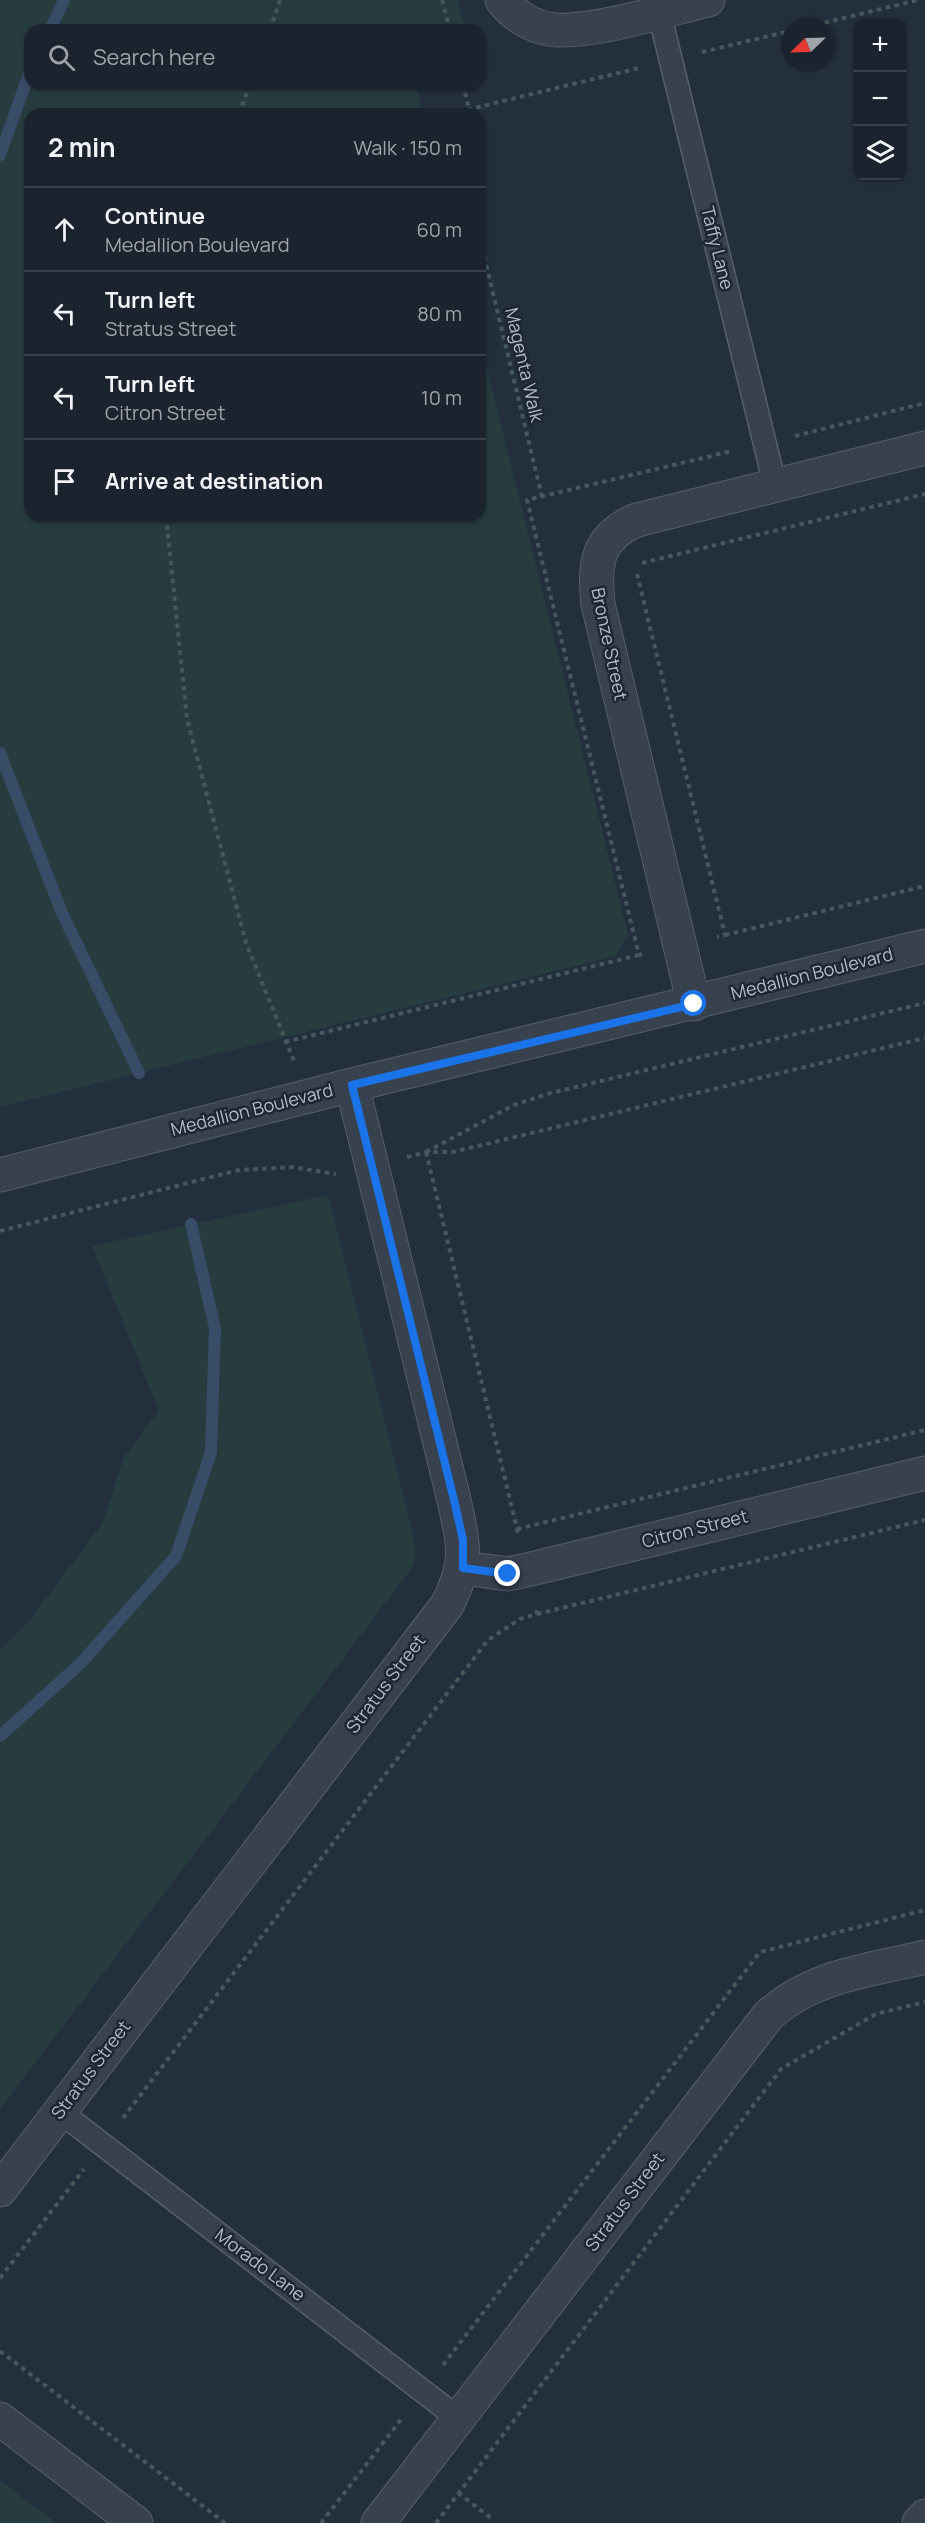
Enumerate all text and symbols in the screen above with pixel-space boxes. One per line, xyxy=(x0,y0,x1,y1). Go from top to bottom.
north arrow xyxy=(781,18,835,72)
map controls xyxy=(853,18,907,180)
button: + xyxy=(853,18,907,72)
search box xyxy=(24,24,486,90)
icon: search xyxy=(45,41,78,74)
text: Search here xyxy=(93,42,215,72)
button: − xyxy=(853,72,907,126)
button: layers xyxy=(853,126,907,180)
text: 2 min xyxy=(48,129,116,165)
text: Walk · 150 m xyxy=(353,134,462,161)
text: Continue xyxy=(105,201,205,231)
street label: Taffy Lane xyxy=(696,204,740,292)
icon: ahead xyxy=(48,213,81,246)
text: 60 m xyxy=(416,216,462,243)
text: Medallion Boulevard xyxy=(105,231,290,258)
text: Turn left xyxy=(105,285,195,315)
icon: left xyxy=(48,297,81,330)
text: 80 m xyxy=(417,300,462,327)
street label: Magenta Walk xyxy=(500,305,550,425)
text: Stratus Street xyxy=(105,315,236,342)
text: Turn left xyxy=(105,369,195,399)
icon: left xyxy=(48,381,81,414)
text: 10 m xyxy=(421,384,462,411)
text: Citron Street xyxy=(105,399,225,426)
icon: arrive xyxy=(48,465,81,498)
text: Arrive at destination xyxy=(105,466,323,496)
street label: Bronze Street xyxy=(586,585,634,702)
street label: Medallion Boulevard xyxy=(728,941,895,1005)
route start xyxy=(680,990,706,1016)
street label: Medallion Boulevard xyxy=(168,1077,335,1141)
street label: Citron Street xyxy=(639,1503,750,1553)
route end xyxy=(494,1560,520,1586)
street label: Stratus Street xyxy=(340,1629,430,1738)
street label: Stratus Street xyxy=(45,2015,135,2124)
street label: Stratus Street xyxy=(579,2147,669,2256)
street label: Morado Lane xyxy=(211,2222,311,2306)

